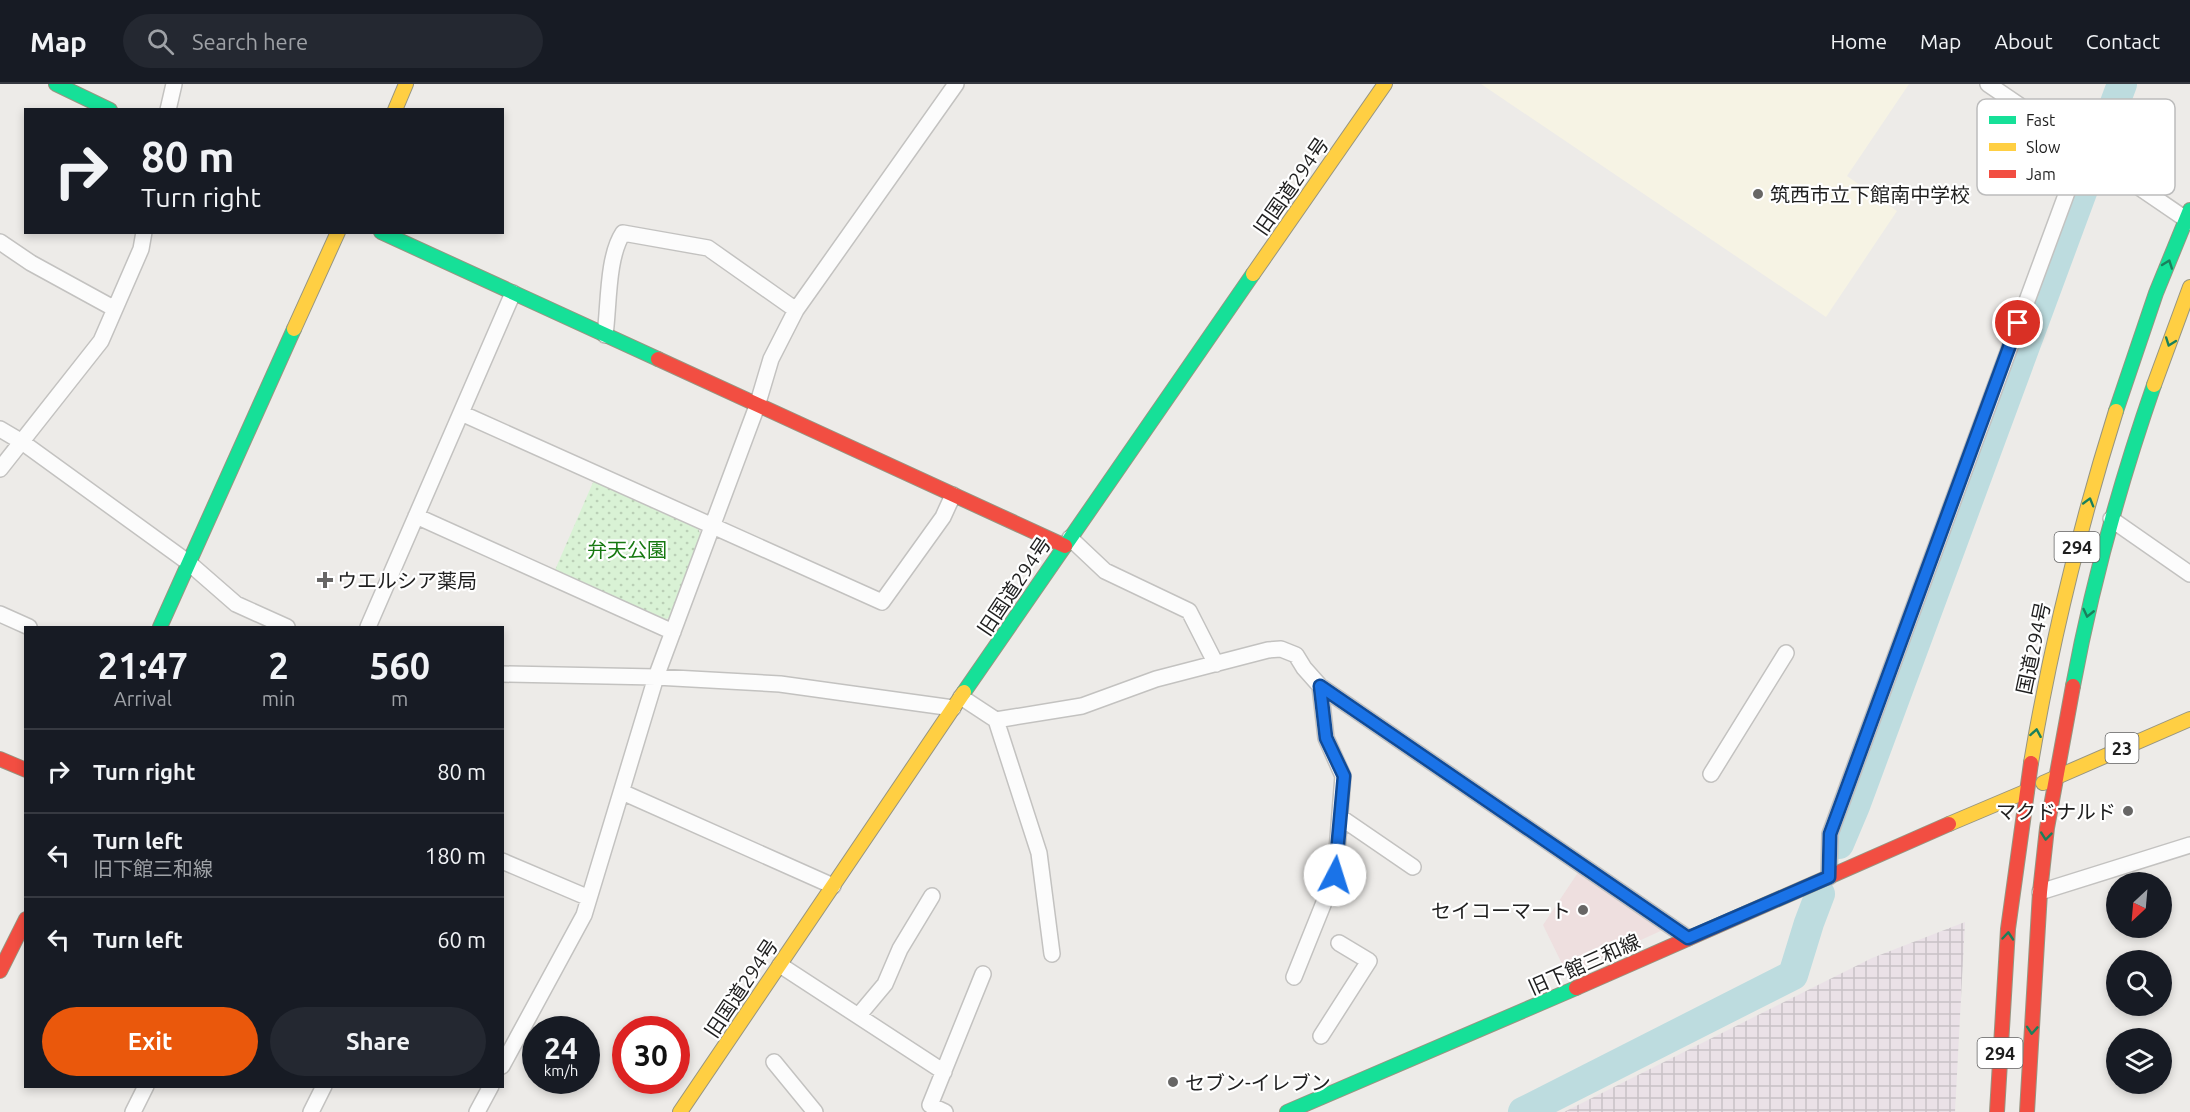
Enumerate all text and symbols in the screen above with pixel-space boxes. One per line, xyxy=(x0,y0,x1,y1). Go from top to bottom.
search box xyxy=(123,14,543,68)
icon: search xyxy=(144,25,177,58)
text: Map xyxy=(30,26,87,57)
text: Search here xyxy=(192,29,308,54)
text: Home xyxy=(1830,29,1887,53)
text: Map xyxy=(1920,29,1961,53)
text: About xyxy=(1994,29,2053,53)
text: Contact xyxy=(2086,29,2160,53)
legend xyxy=(1977,99,2175,195)
text: Fast xyxy=(2026,111,2056,129)
icon: right xyxy=(42,132,120,210)
text: 80 m xyxy=(141,133,235,180)
street label: 旧国道294号 xyxy=(1249,133,1333,239)
text: Slow xyxy=(2026,138,2061,156)
text: Jam xyxy=(2026,165,2056,183)
text: Turn right xyxy=(141,182,261,212)
place label: 筑西市立下館南中学校 xyxy=(1770,183,1970,206)
marker: 筑西市立下館南中学校 xyxy=(1751,187,1765,201)
one-way arrow xyxy=(2161,260,2174,270)
pin xyxy=(1992,297,2043,348)
icon: arrive xyxy=(2001,306,2034,339)
one-way arrow xyxy=(2165,336,2178,347)
one-way arrow xyxy=(2082,497,2094,508)
street label: 旧国道294号 xyxy=(973,532,1055,640)
road number: 294 xyxy=(2054,532,2100,562)
park label: 弁天公園 xyxy=(587,538,667,561)
place label: ウエルシア薬局 xyxy=(337,569,477,592)
marker: ウエルシア薬局 xyxy=(318,573,332,587)
street label: 国道294号 xyxy=(2012,600,2054,696)
one-way arrow xyxy=(2082,608,2095,618)
text: 21:47 xyxy=(98,645,188,686)
text: 2 xyxy=(268,645,289,686)
text: 560 xyxy=(369,645,430,686)
text: Arrival xyxy=(114,687,172,710)
text: min xyxy=(262,687,295,710)
text: m xyxy=(391,687,408,710)
one-way arrow xyxy=(2029,728,2042,738)
road number: 23 xyxy=(2106,733,2138,763)
icon: right xyxy=(42,755,75,788)
text: Turn right xyxy=(93,759,195,784)
text: 80 m xyxy=(437,759,486,784)
place label: マクドナルド xyxy=(1996,800,2116,823)
marker: マクドナルド xyxy=(2121,804,2135,818)
text: Turn left xyxy=(93,828,183,853)
one-way arrow xyxy=(2040,831,2053,840)
icon: left xyxy=(42,839,75,872)
text: 180 m xyxy=(425,843,486,868)
position arrow xyxy=(1303,843,1367,907)
text: 旧下館三和線 xyxy=(93,857,213,880)
north arrow xyxy=(2106,872,2172,938)
map controls xyxy=(2106,872,2172,1094)
place label: セイコーマート xyxy=(1431,899,1571,922)
marker: セイコーマート xyxy=(1576,903,1590,917)
icon: left xyxy=(42,923,75,956)
text: Turn left xyxy=(93,927,183,952)
text: 60 m xyxy=(437,927,486,952)
street label: 旧下館三和線 xyxy=(1525,929,1643,999)
one-way arrow xyxy=(2001,932,2014,941)
street label: 旧国道294号 xyxy=(700,934,782,1042)
button: search xyxy=(2106,950,2172,1016)
button: Exit xyxy=(42,1007,258,1076)
button: Share xyxy=(270,1007,486,1076)
speed limit sign: 30 xyxy=(612,1016,690,1094)
one-way arrow xyxy=(2025,1026,2038,1035)
button: layers xyxy=(2106,1028,2172,1094)
text: 24 xyxy=(544,1031,578,1065)
road number: 294 xyxy=(1978,1038,2022,1068)
text: km/h xyxy=(544,1062,578,1079)
place label: セブン-イレブン xyxy=(1185,1071,1331,1094)
marker: セブン-イレブン xyxy=(1166,1075,1180,1089)

